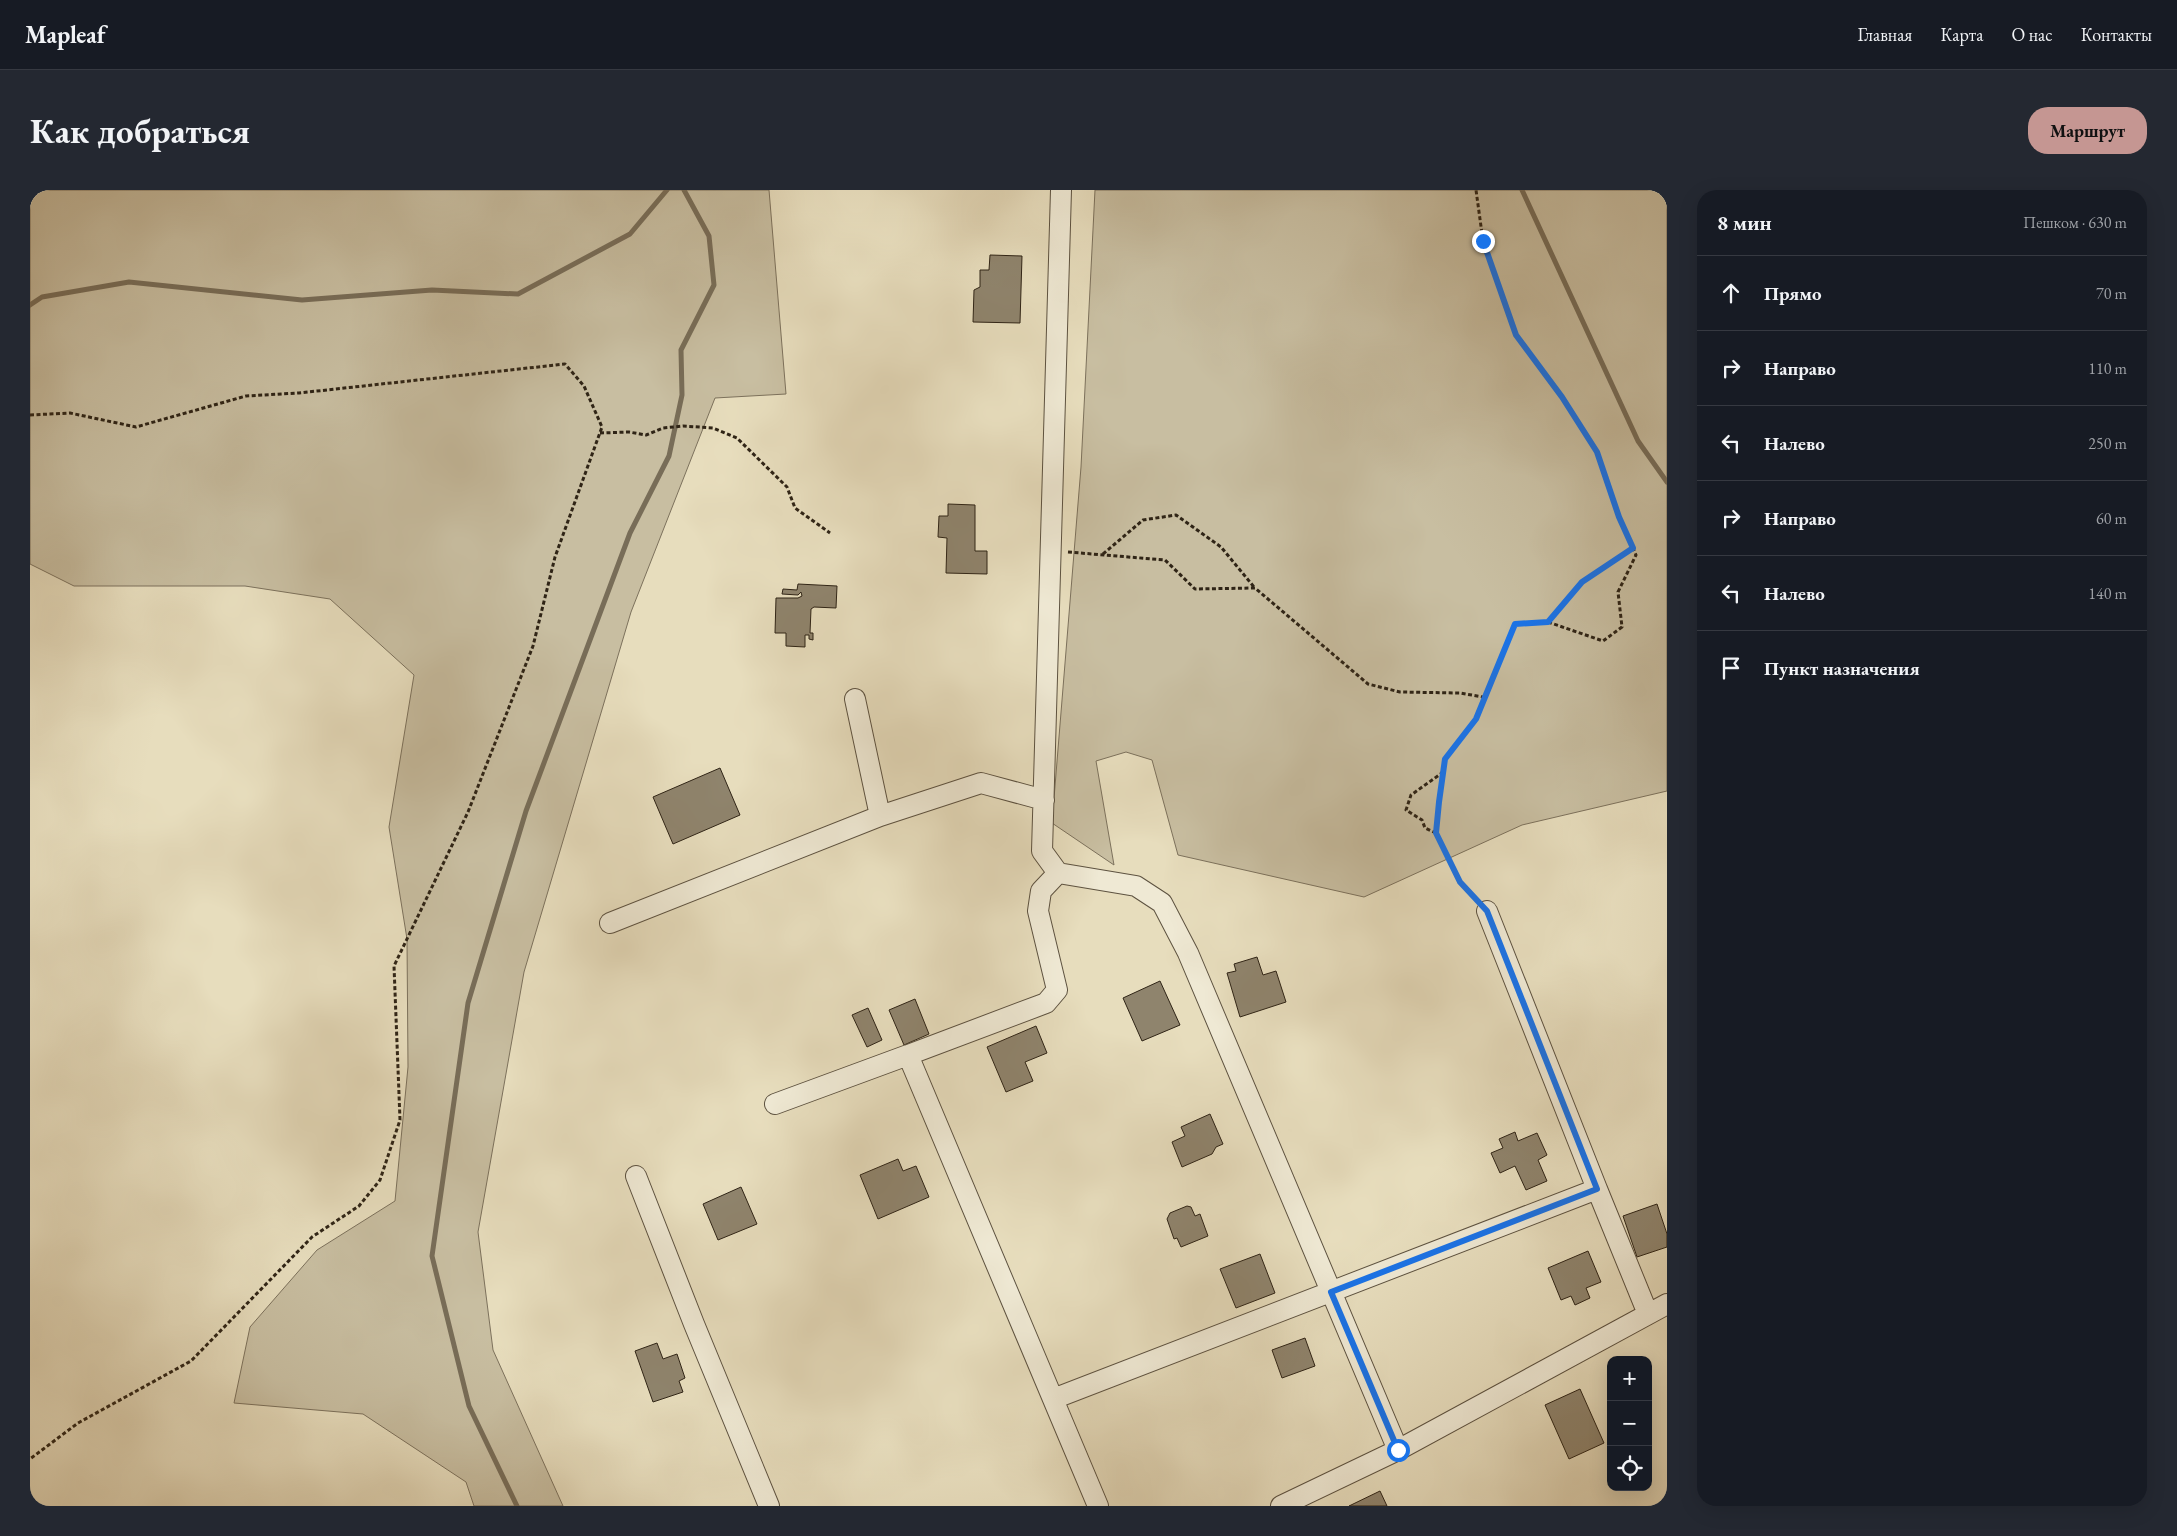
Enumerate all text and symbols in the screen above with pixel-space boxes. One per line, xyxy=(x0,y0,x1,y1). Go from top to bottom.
text: Mapleaf xyxy=(25,19,106,50)
text: Главная xyxy=(1858,23,1912,46)
text: Карта xyxy=(1940,23,1983,46)
text: О нас xyxy=(2011,23,2053,46)
text: Контакты xyxy=(2081,23,2152,46)
button: Маршрут xyxy=(2028,107,2147,154)
text: Как добраться xyxy=(30,108,250,153)
text: 8 мин xyxy=(1717,209,1772,236)
text: Пешком · 630 m xyxy=(2023,212,2127,233)
route end xyxy=(1472,230,1495,253)
icon: ahead xyxy=(1717,279,1745,307)
text: Прямо xyxy=(1764,281,1822,306)
text: 70 m xyxy=(2096,283,2127,304)
icon: right xyxy=(1717,354,1745,382)
text: Направо xyxy=(1764,356,1836,381)
text: 110 m xyxy=(2088,358,2127,379)
icon: left xyxy=(1717,429,1745,457)
text: Налево xyxy=(1764,431,1825,456)
text: 250 m xyxy=(2088,433,2127,454)
icon: right xyxy=(1717,504,1745,532)
text: Направо xyxy=(1764,506,1836,531)
text: 60 m xyxy=(2096,508,2127,529)
icon: left xyxy=(1717,579,1745,607)
text: Налево xyxy=(1764,581,1825,606)
text: 140 m xyxy=(2088,583,2127,604)
icon: arrive xyxy=(1717,654,1745,682)
text: Пункт назначения xyxy=(1764,656,1920,681)
map controls xyxy=(1607,1356,1652,1491)
button: + xyxy=(1607,1356,1652,1401)
button: − xyxy=(1607,1401,1652,1446)
route start xyxy=(1387,1439,1410,1462)
button: locate xyxy=(1607,1446,1652,1491)

